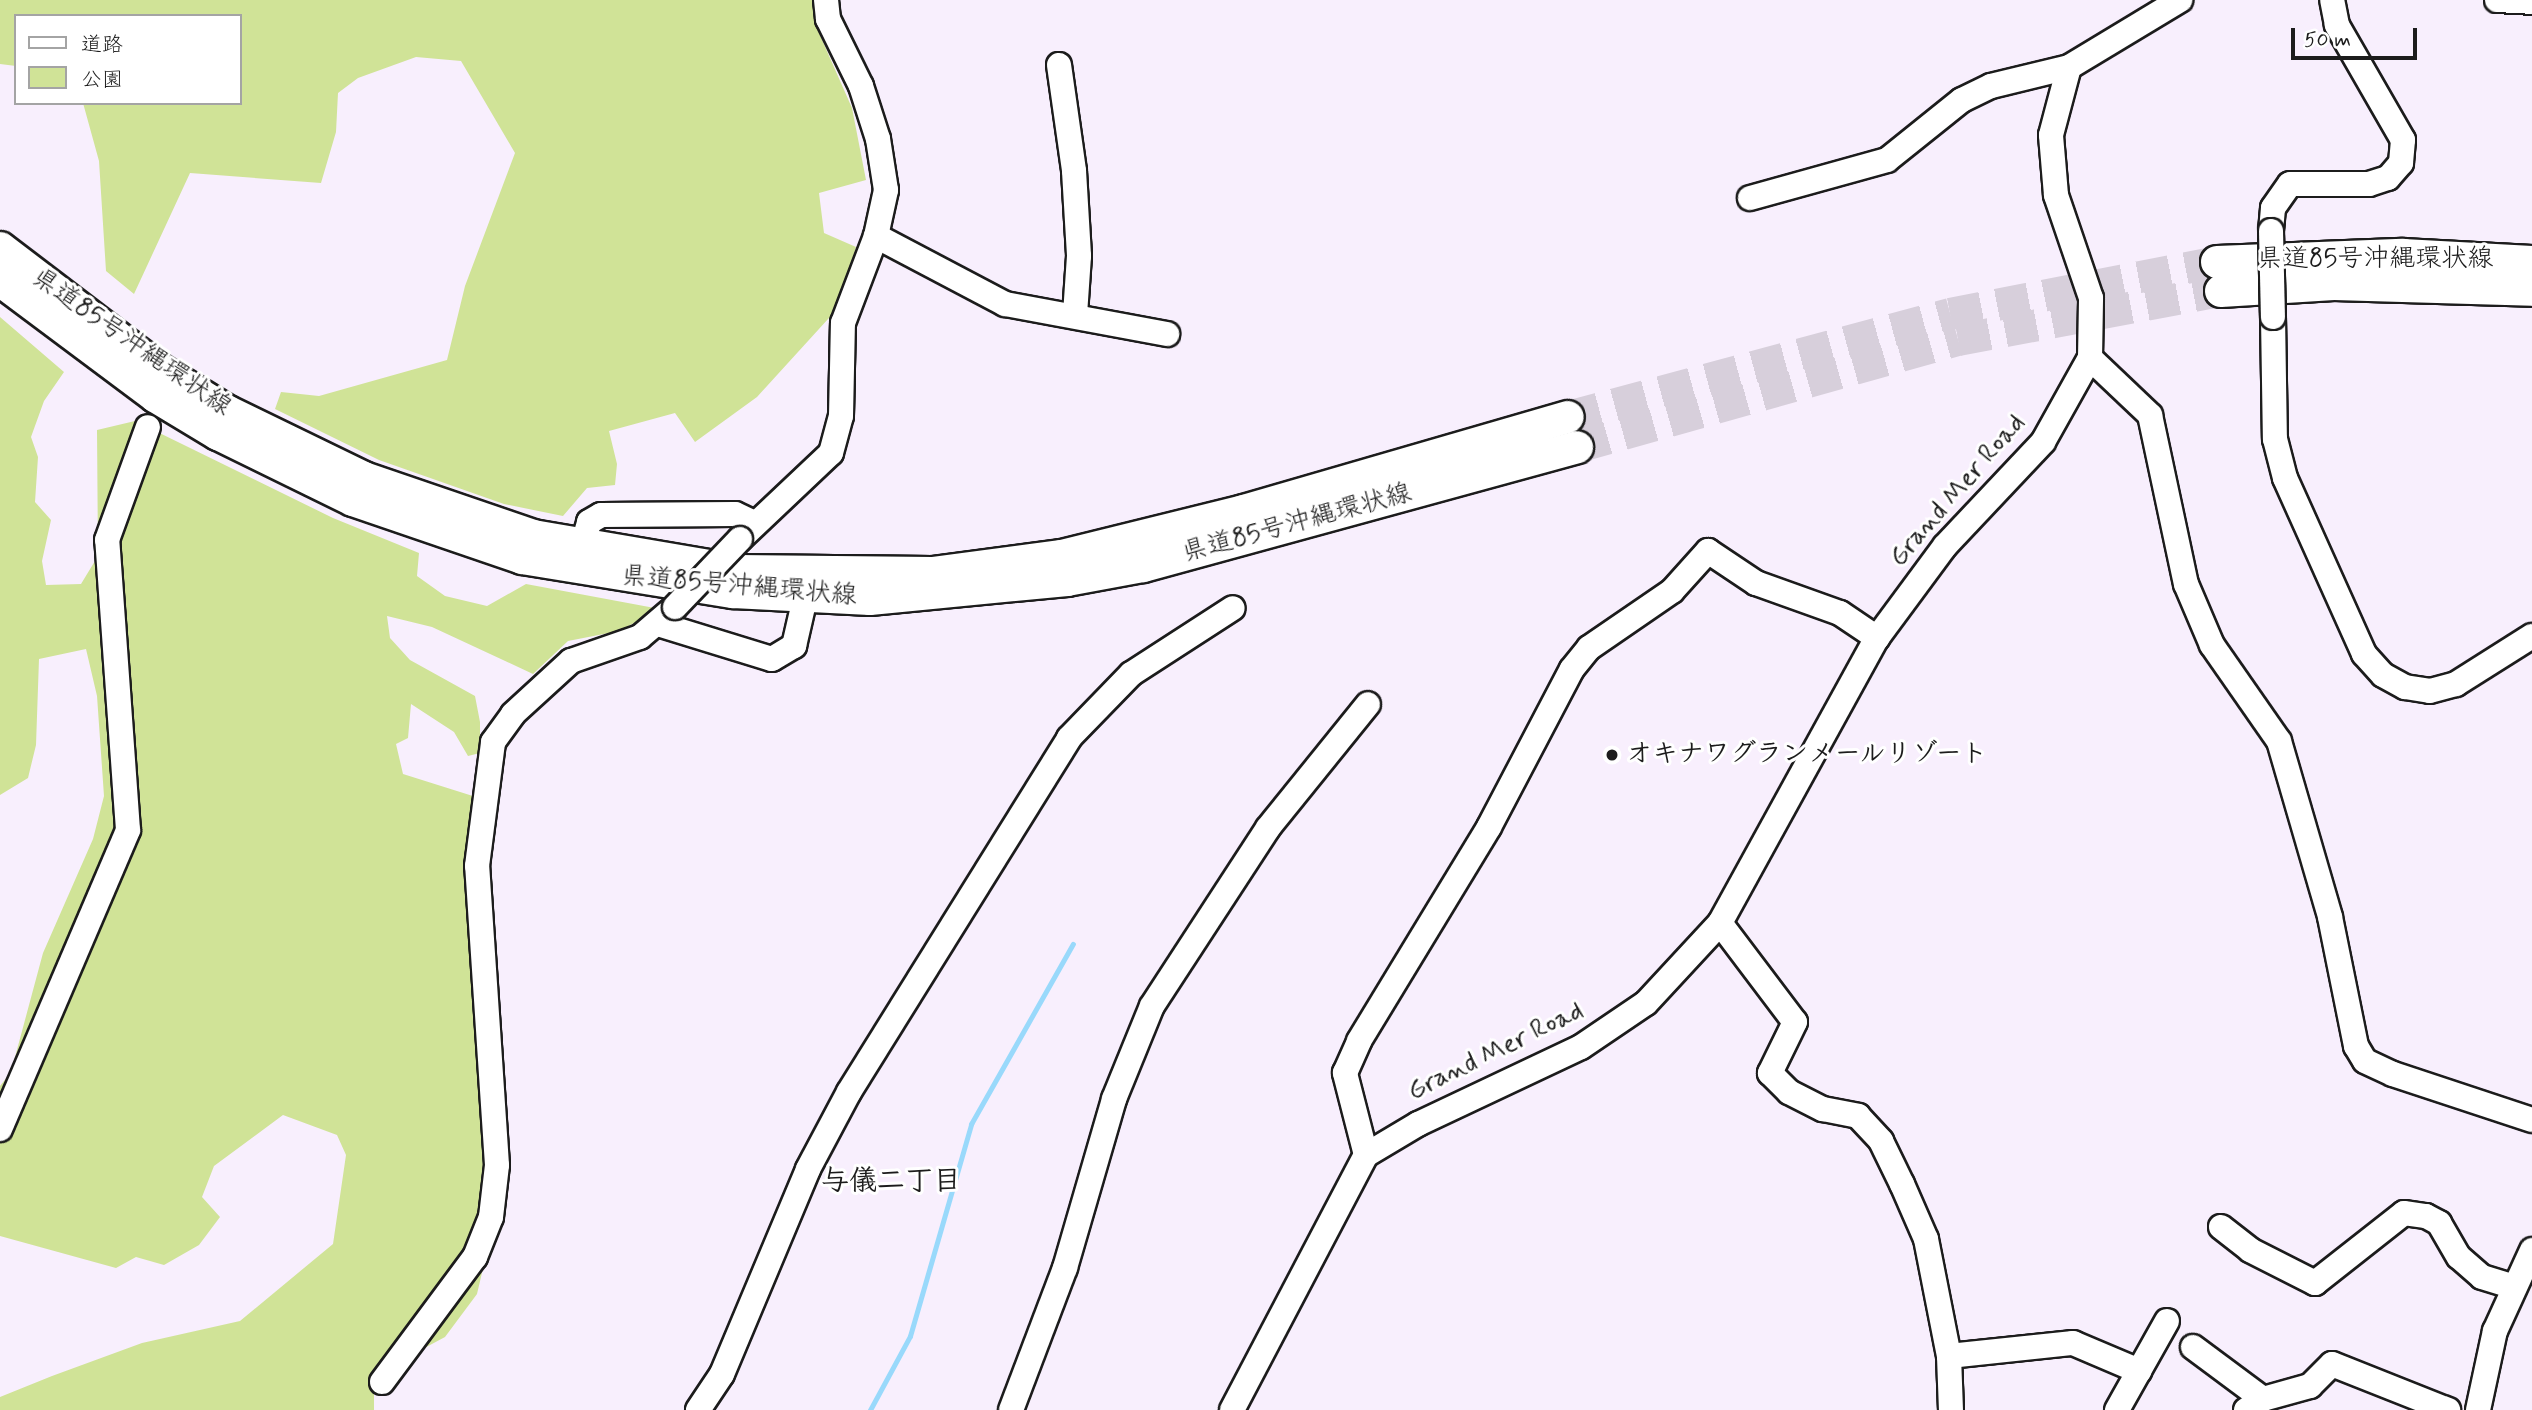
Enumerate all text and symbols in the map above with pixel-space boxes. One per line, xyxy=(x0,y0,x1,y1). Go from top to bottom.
legend xyxy=(14,14,242,105)
scale bar xyxy=(2294,14,2420,58)
text: 50 m xyxy=(2304,26,2351,54)
text: 道路 xyxy=(81,31,123,59)
text: 公園 xyxy=(81,66,123,94)
street label: 県道85号沖縄環状線 xyxy=(2257,244,2493,276)
street label: 県道85号沖縄環状線 xyxy=(25,262,237,424)
street label: Grand Mer Road xyxy=(1885,411,2031,571)
street label: 県道85号沖縄環状線 xyxy=(1179,478,1415,570)
street label: 県道85号沖縄環状線 xyxy=(620,561,858,613)
place label: オキナワグランメールリゾート xyxy=(1626,739,1988,771)
marker: オキナワグランメールリゾート xyxy=(1604,747,1620,763)
street label: Grand Mer Road xyxy=(1406,997,1586,1107)
district label: 与儀二丁目 xyxy=(821,1165,961,1199)

